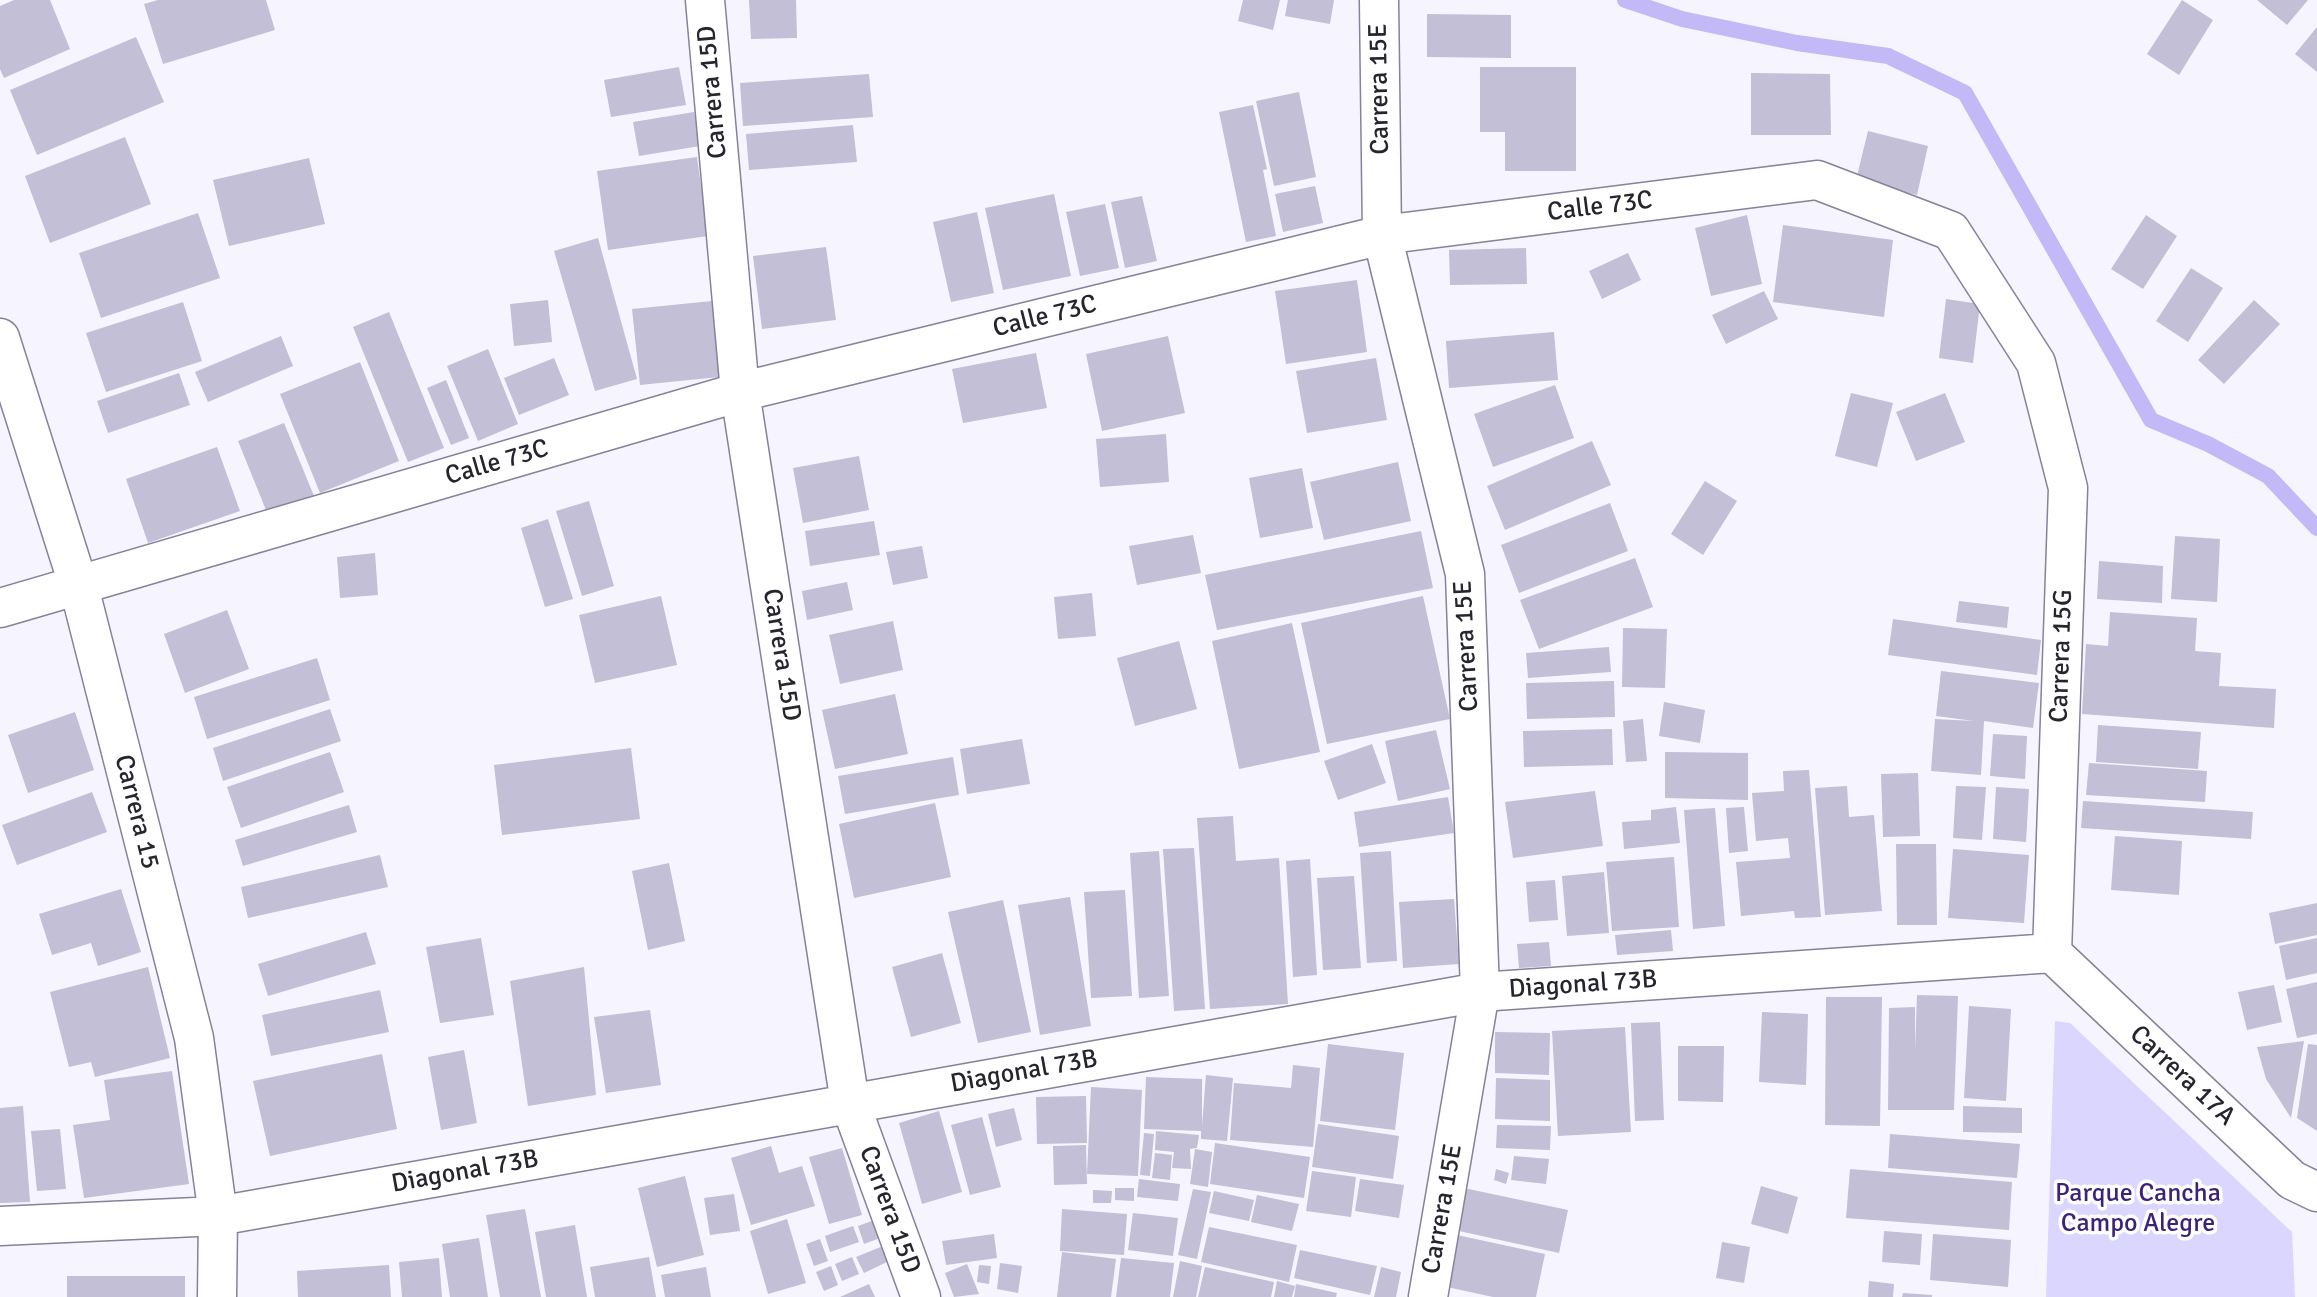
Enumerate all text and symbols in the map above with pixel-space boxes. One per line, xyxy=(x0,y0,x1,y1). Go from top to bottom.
street label: Carrera 15E xyxy=(1363,23,1397,155)
street label: Carrera 15D xyxy=(692,24,734,160)
street label: Calle 73C xyxy=(1546,185,1654,229)
street label: Calle 73C xyxy=(990,289,1100,345)
street label: Calle 73C xyxy=(442,433,552,493)
street label: Carrera 15E xyxy=(1448,580,1486,712)
street label: Carrera 15D xyxy=(755,587,807,723)
street label: Carrera 15G xyxy=(2044,589,2080,723)
street label: Carrera 15 xyxy=(107,752,165,872)
street label: Diagonal 73B xyxy=(1508,964,1658,1006)
street label: Carrera 17A xyxy=(2123,1019,2241,1133)
street label: Diagonal 73B xyxy=(948,1044,1100,1100)
street label: Carrera 15D xyxy=(851,1142,927,1278)
street label: Carrera 15E xyxy=(1416,1142,1470,1276)
street label: Diagonal 73B xyxy=(389,1144,541,1200)
park label: Parque Cancha Campo Alegre xyxy=(2055,1178,2221,1240)

